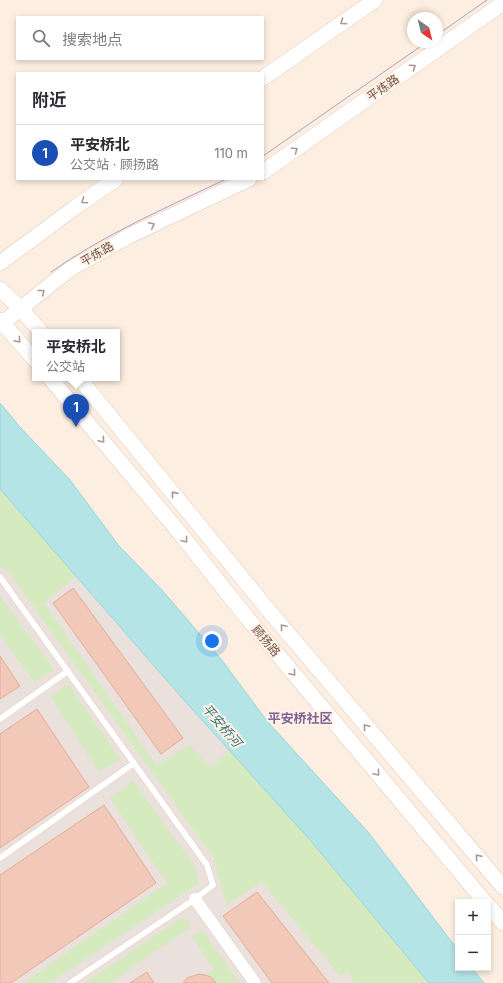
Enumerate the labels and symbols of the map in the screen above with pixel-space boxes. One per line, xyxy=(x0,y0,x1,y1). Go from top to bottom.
north arrow xyxy=(407,12,443,48)
one-way arrow xyxy=(340,17,347,25)
one-way arrow xyxy=(408,65,415,72)
street label: 平炼路 xyxy=(364,71,402,104)
one-way arrow xyxy=(291,147,298,155)
one-way arrow xyxy=(81,196,88,204)
one-way arrow xyxy=(148,222,155,230)
street label: 平炼路 xyxy=(77,238,116,269)
one-way arrow xyxy=(37,290,44,297)
one-way arrow xyxy=(13,335,20,343)
pin: 1 xyxy=(63,394,89,427)
one-way arrow xyxy=(97,435,104,443)
one-way arrow xyxy=(172,491,179,498)
one-way arrow xyxy=(181,535,188,542)
street label: 顾扬路 xyxy=(249,622,284,659)
one-way arrow xyxy=(280,625,287,632)
your location xyxy=(202,631,222,651)
one-way arrow xyxy=(289,669,296,676)
water label: 平安桥河 xyxy=(199,700,247,752)
district label: 平安桥社区 xyxy=(267,710,333,726)
one-way arrow xyxy=(364,724,371,731)
one-way arrow xyxy=(372,768,379,776)
one-way arrow xyxy=(476,854,483,862)

